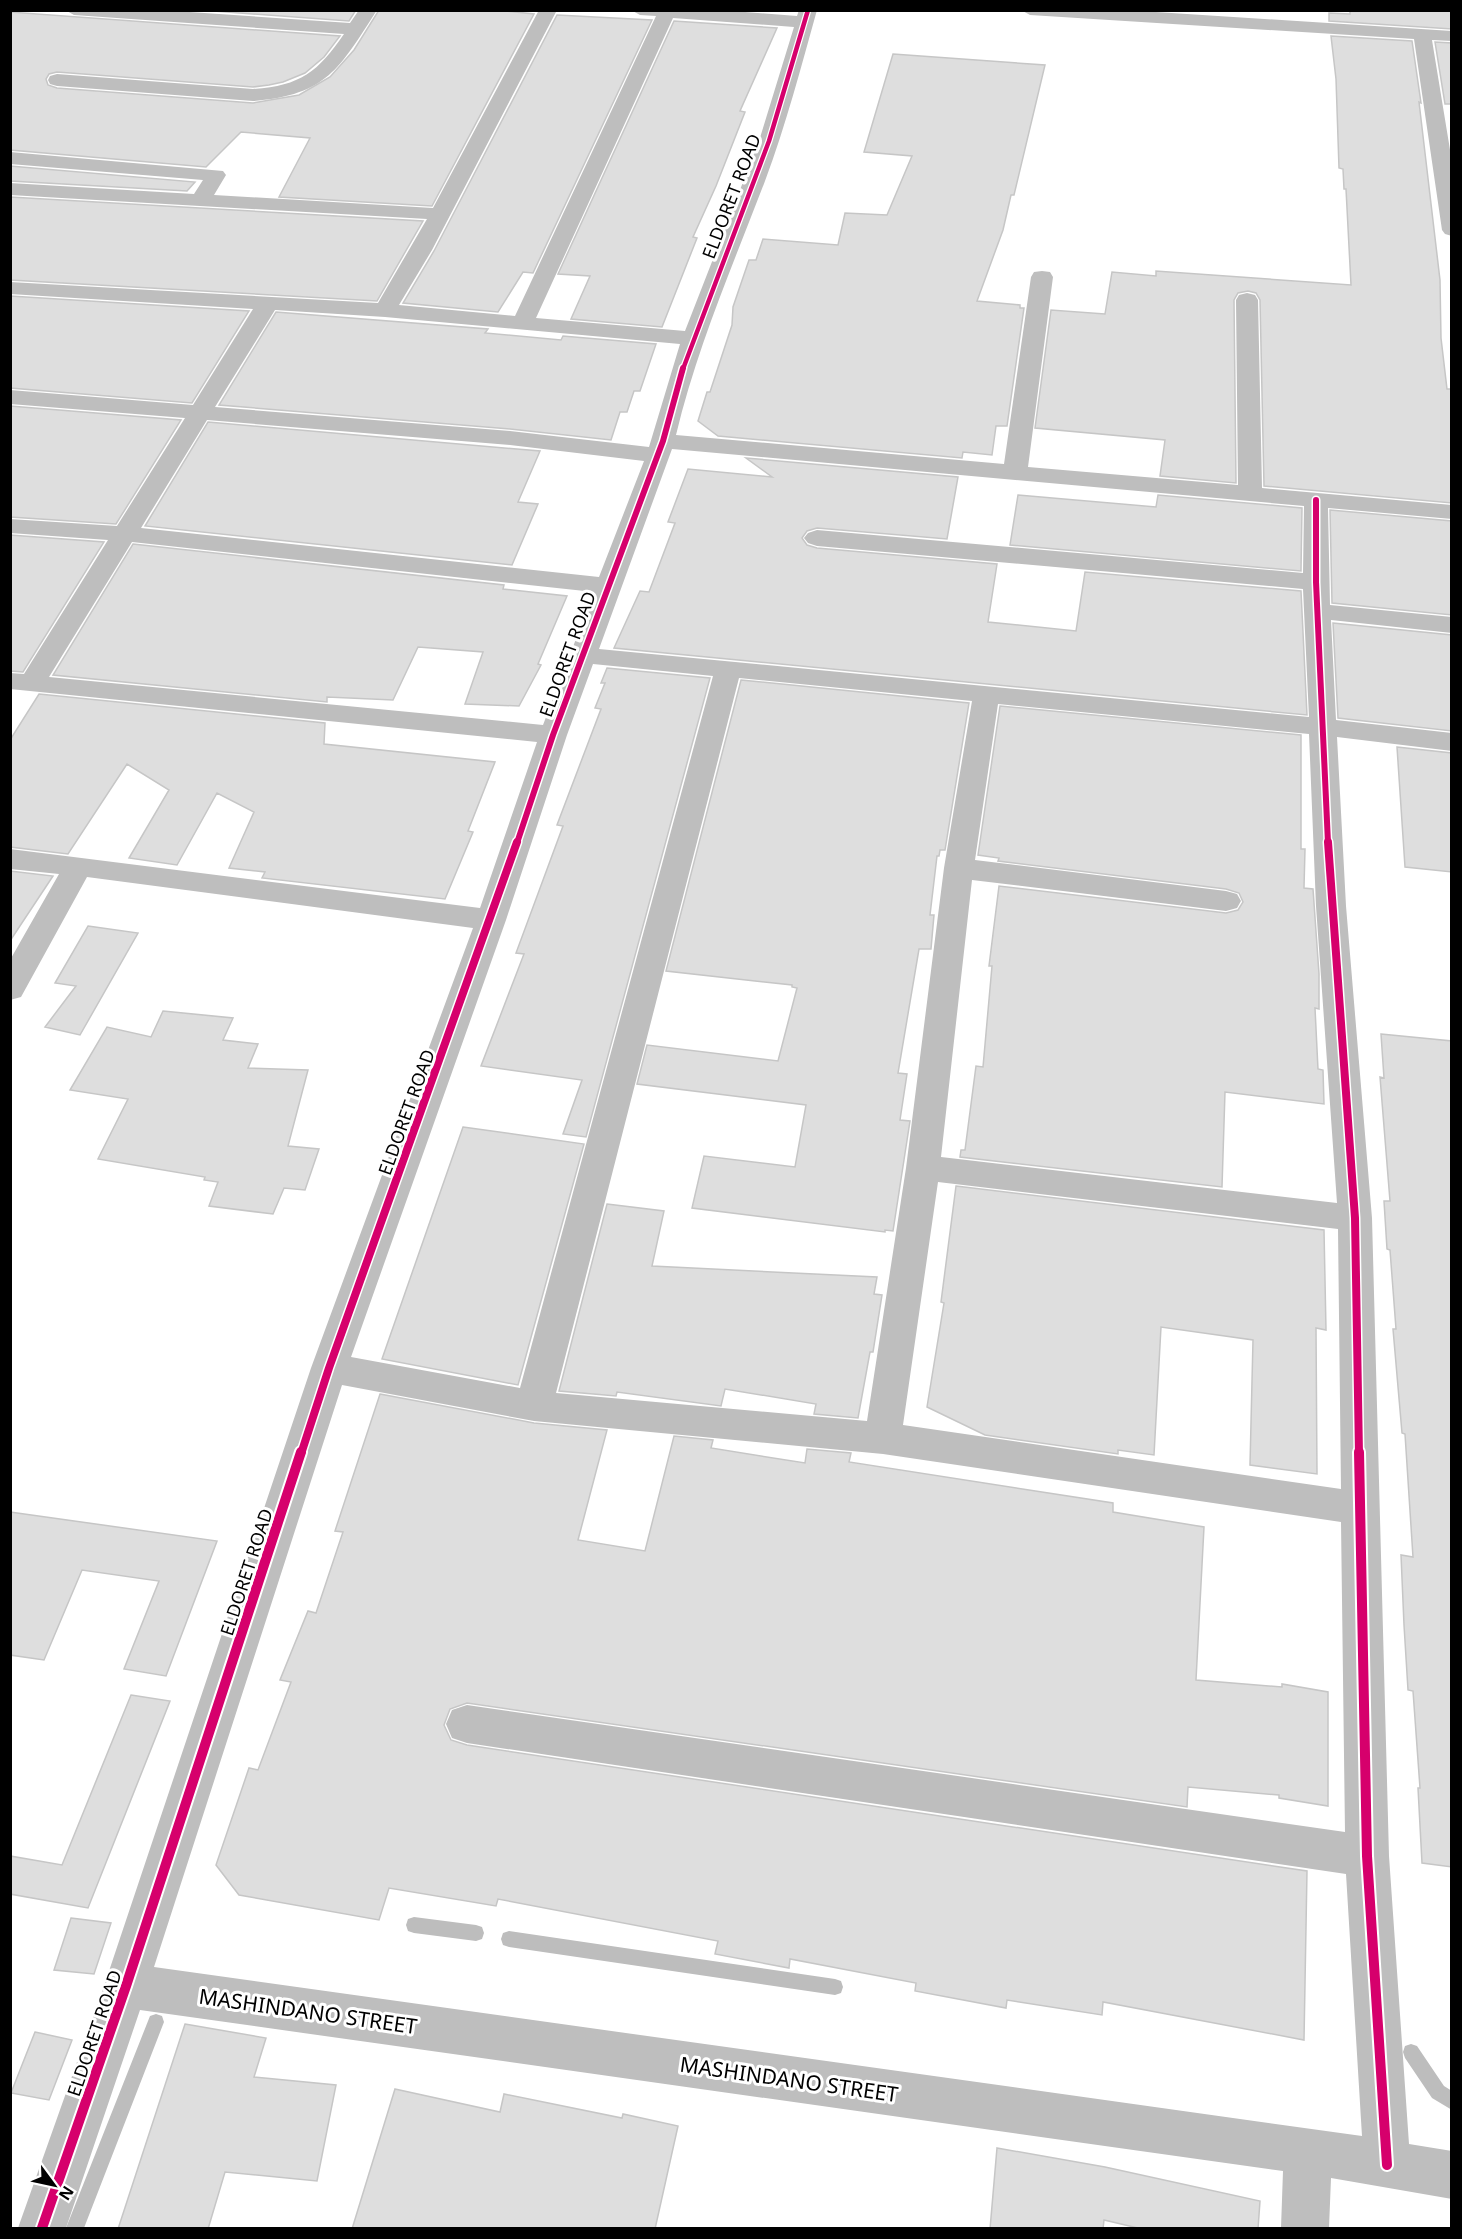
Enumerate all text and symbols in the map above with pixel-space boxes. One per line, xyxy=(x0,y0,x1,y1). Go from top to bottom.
street label: ELDORET ROAD xyxy=(696,130,766,262)
street label: ELDORET ROAD xyxy=(533,588,601,720)
street label: ELDORET ROAD xyxy=(372,1046,440,1178)
street label: ELDORET ROAD xyxy=(214,1505,278,1639)
street label: ELDORET ROAD xyxy=(61,1967,127,2099)
street label: MASHINDANO STREET xyxy=(197,1982,419,2040)
street label: MASHINDANO STREET xyxy=(678,2050,900,2108)
north arrow xyxy=(24,2155,84,2215)
text: N xyxy=(54,2182,79,2205)

